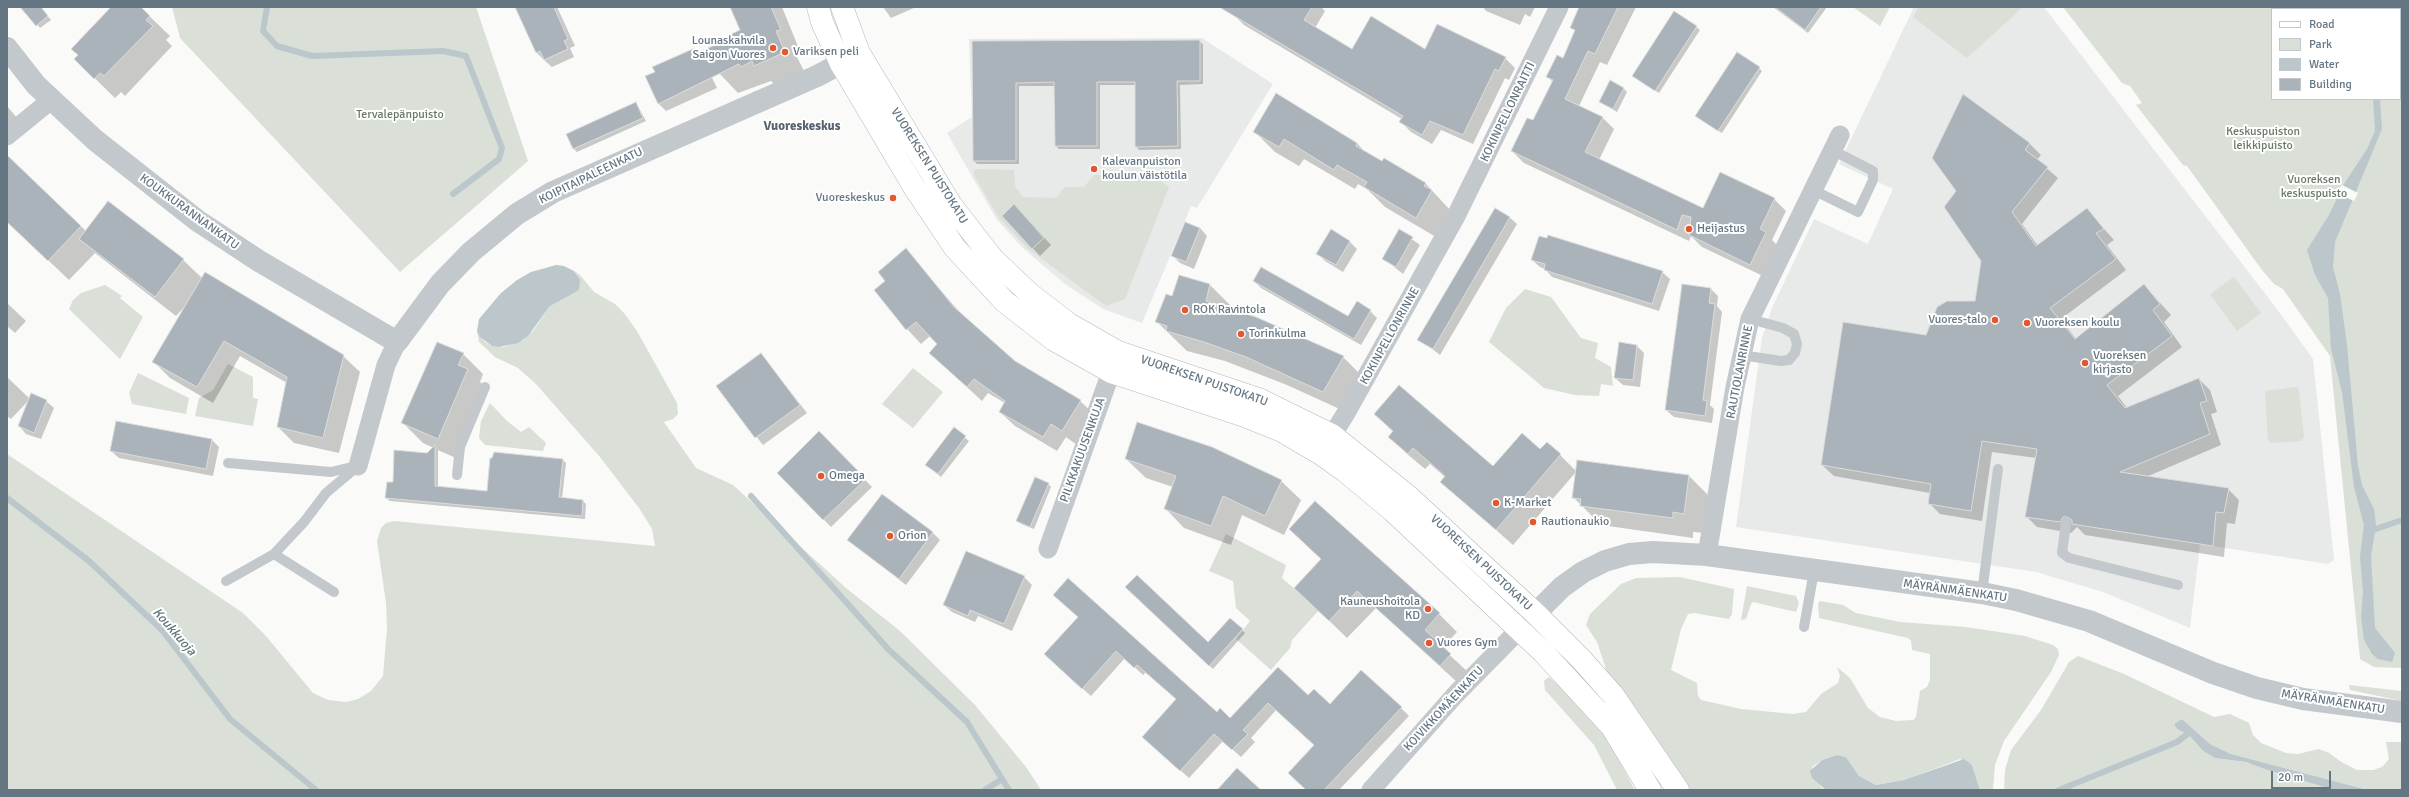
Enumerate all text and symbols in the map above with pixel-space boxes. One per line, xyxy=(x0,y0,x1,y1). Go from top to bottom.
legend xyxy=(2271,8,2401,100)
text: Road xyxy=(2309,17,2335,32)
place label: Lounaskahvila Saigon Vuores xyxy=(692,34,765,62)
text: Park xyxy=(2309,37,2332,52)
marker: Lounaskahvila Saigon Vuores xyxy=(768,43,778,53)
place label: Variksen peli xyxy=(793,45,859,59)
marker: Variksen peli xyxy=(780,47,790,57)
text: Water xyxy=(2309,57,2339,72)
street label: KOKINPELLONRAITTI xyxy=(1478,60,1538,164)
text: Building xyxy=(2309,77,2352,92)
street label: VUOREKSEN PUISTOKATU xyxy=(887,105,971,227)
park label: Tervalepänpuisto xyxy=(356,108,444,122)
district label: Vuoreskeskus xyxy=(764,119,840,135)
park label: Keskuspuiston leikkipuisto xyxy=(2226,125,2300,153)
street label: KOIPITAIPALEENKATU xyxy=(537,145,645,207)
place label: Kalevanpuiston koulun väistötila xyxy=(1102,155,1187,183)
marker: Kalevanpuiston koulun väistötila xyxy=(1089,164,1099,174)
street label: KOUKKURANNANKATU xyxy=(137,171,241,253)
park label: Vuoreksen keskuspuisto xyxy=(2281,173,2347,201)
place label: Vuoreskeskus xyxy=(816,191,885,205)
marker: Vuoreskeskus xyxy=(888,193,898,203)
place label: Heijastus xyxy=(1697,222,1745,236)
marker: Heijastus xyxy=(1684,224,1694,234)
street label: KOKINPELLONRINNE xyxy=(1357,285,1423,387)
place label: ROK Ravintola xyxy=(1193,303,1266,317)
marker: ROK Ravintola xyxy=(1180,305,1190,315)
place label: Vuores-talo xyxy=(1928,313,1987,327)
marker: Vuores-talo xyxy=(1990,315,2000,325)
place label: Vuoreksen koulu xyxy=(2035,316,2119,330)
marker: Vuoreksen koulu xyxy=(2022,318,2032,328)
street label: RAUTIOLANRINNE xyxy=(1724,324,1756,420)
place label: Torinkulma xyxy=(1249,327,1306,341)
marker: Torinkulma xyxy=(1236,329,1246,339)
place label: Vuoreksen kirjasto xyxy=(2093,349,2146,377)
street label: VUOREKSEN PUISTOKATU xyxy=(1138,352,1270,410)
marker: Vuoreksen kirjasto xyxy=(2080,358,2090,368)
street label: PILKKAKUUSENKUJA xyxy=(1057,396,1109,504)
place label: Omega xyxy=(829,469,865,483)
marker: Omega xyxy=(816,471,826,481)
place label: K-Market xyxy=(1504,496,1551,510)
marker: K-Market xyxy=(1491,498,1501,508)
street label: VUOREKSEN PUISTOKATU xyxy=(1427,512,1535,614)
place label: Rautionaukio xyxy=(1541,515,1609,529)
marker: Rautionaukio xyxy=(1528,517,1538,527)
place label: Orion xyxy=(898,529,927,543)
marker: Orion xyxy=(885,531,895,541)
street label: MÄYRÄNMÄENKATU xyxy=(1902,577,2008,605)
place label: Kauneushoitola KD xyxy=(1340,595,1420,623)
marker: Kauneushoitola KD xyxy=(1423,604,1433,614)
water label: Koukkuoja xyxy=(149,605,199,659)
place label: Vuores Gym xyxy=(1437,636,1497,650)
marker: Vuores Gym xyxy=(1424,638,1434,648)
street label: KOIVIKKOMÄENKATU xyxy=(1401,664,1487,754)
street label: MÄYRÄNMÄENKATU xyxy=(2280,687,2386,717)
scale bar xyxy=(2273,763,2333,789)
text: 20 m xyxy=(2278,770,2303,785)

